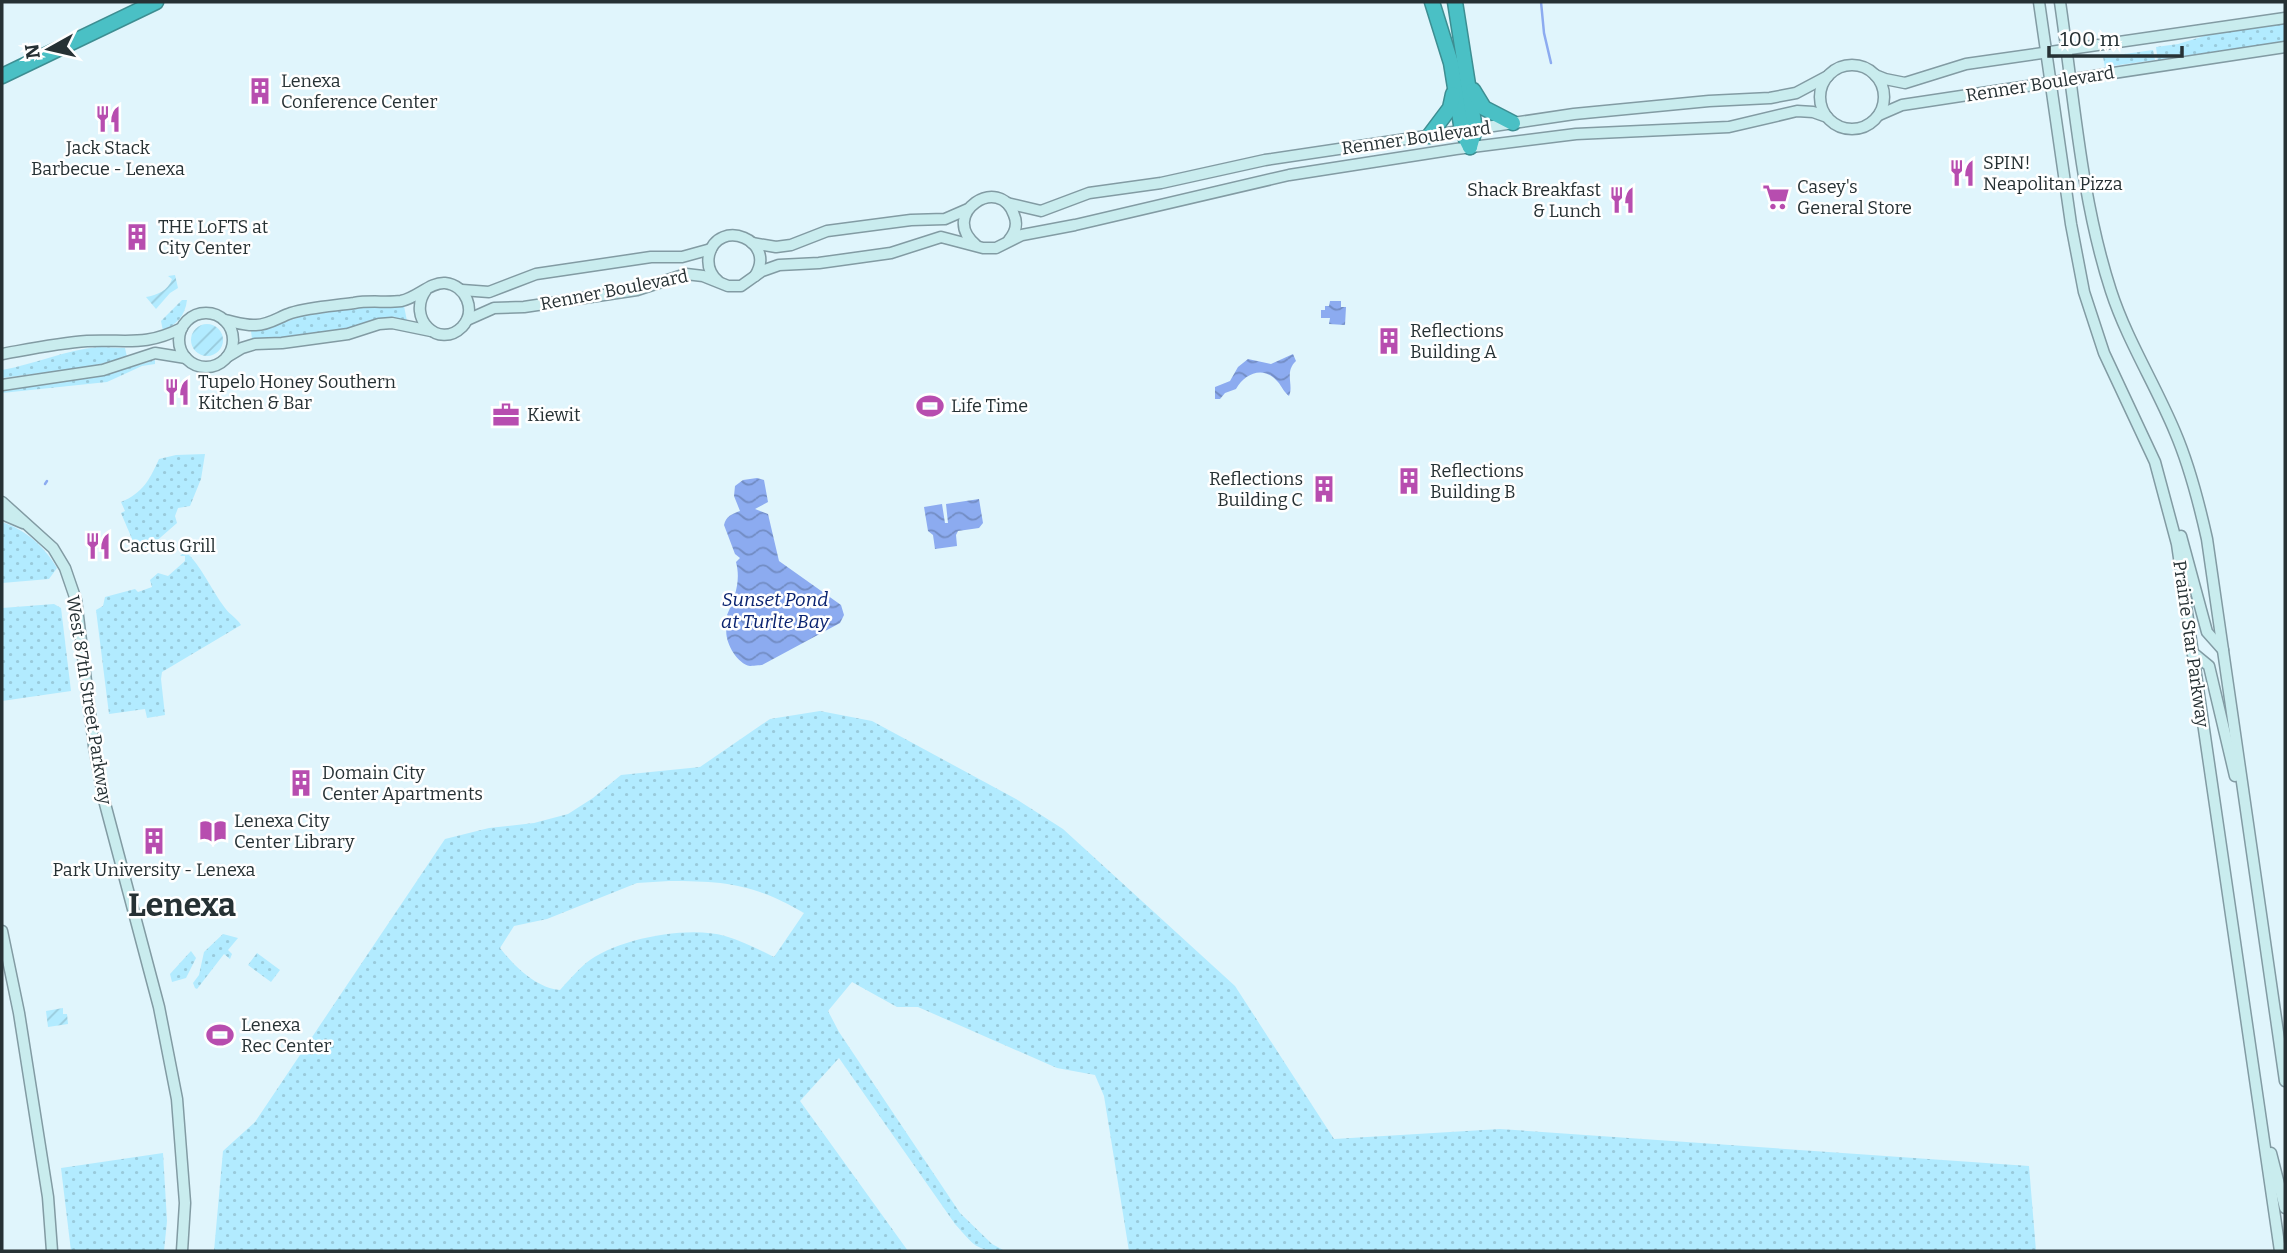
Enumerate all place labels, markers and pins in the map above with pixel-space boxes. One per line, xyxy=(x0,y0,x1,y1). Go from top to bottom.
place label: Lenexa Conference Center xyxy=(281,70,437,113)
building icon: Lenexa Conference Center xyxy=(245,76,275,106)
restaurant icon: Jack Stack Barbecue - Lenexa xyxy=(93,104,123,134)
place label: Jack Stack Barbecue - Lenexa xyxy=(31,137,185,180)
place label: SPIN! Neapolitan Pizza xyxy=(1983,152,2123,195)
restaurant icon: SPIN! Neapolitan Pizza xyxy=(1947,158,1977,188)
place label: Casey's General Store xyxy=(1797,176,1912,219)
place label: Shack Breakfast & Lunch xyxy=(1467,179,1601,222)
supermarket icon: Casey's General Store xyxy=(1761,182,1791,212)
restaurant icon: Shack Breakfast & Lunch xyxy=(1607,185,1637,215)
place label: THE LoFTS at City Center xyxy=(158,216,269,259)
building icon: THE LoFTS at City Center xyxy=(122,222,152,252)
place label: Reflections Building A xyxy=(1410,320,1504,363)
building icon: Reflections Building A xyxy=(1374,326,1404,356)
place label: Tupelo Honey Southern Kitchen & Bar xyxy=(198,371,397,414)
restaurant icon: Tupelo Honey Southern Kitchen & Bar xyxy=(162,377,192,407)
sports icon: Life Time xyxy=(915,391,945,421)
place label: Life Time xyxy=(951,395,1028,417)
office icon: Kiewit xyxy=(491,400,521,430)
place label: Kiewit xyxy=(527,404,581,426)
place label: Reflections Building B xyxy=(1430,460,1524,503)
building icon: Reflections Building B xyxy=(1394,466,1424,496)
place label: Reflections Building C xyxy=(1209,468,1303,511)
building icon: Reflections Building C xyxy=(1309,474,1339,504)
restaurant icon: Cactus Grill xyxy=(83,531,113,561)
place label: Cactus Grill xyxy=(119,535,216,557)
place label: Domain City Center Apartments xyxy=(322,762,483,805)
building icon: Domain City Center Apartments xyxy=(286,768,316,798)
place label: Lenexa City Center Library xyxy=(234,810,355,853)
library icon: Lenexa City Center Library xyxy=(198,816,228,846)
building icon: Park University - Lenexa xyxy=(139,826,169,856)
place label: Park University - Lenexa xyxy=(53,859,256,881)
place label: Lenexa Rec Center xyxy=(241,1014,332,1057)
sports icon: Lenexa Rec Center xyxy=(205,1020,235,1050)

